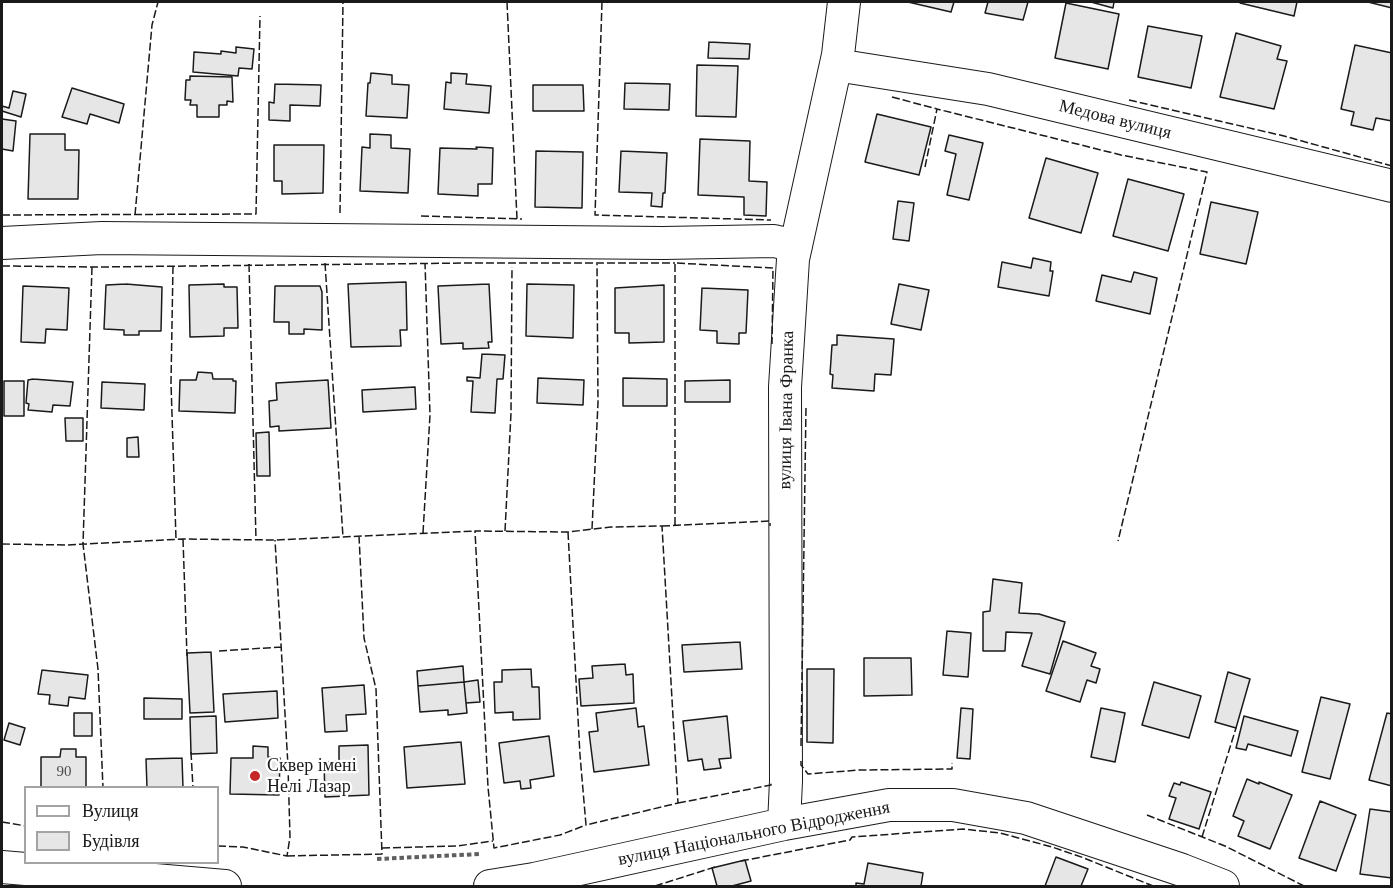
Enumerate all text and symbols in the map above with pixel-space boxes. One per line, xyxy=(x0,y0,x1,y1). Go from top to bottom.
street label: Медова вулиця xyxy=(1057,96,1173,144)
street label: вулиця Івана Франка xyxy=(775,330,799,490)
place label: Сквер імені Нелі Лазар xyxy=(267,755,357,798)
house number: 90 xyxy=(56,763,72,781)
marker: Сквер імені Нелі Лазар xyxy=(248,769,262,783)
legend xyxy=(24,786,219,864)
street label: вулиця Національного Відродження xyxy=(616,797,892,871)
text: Вулиця xyxy=(82,801,139,821)
text: Будівля xyxy=(82,831,139,851)

